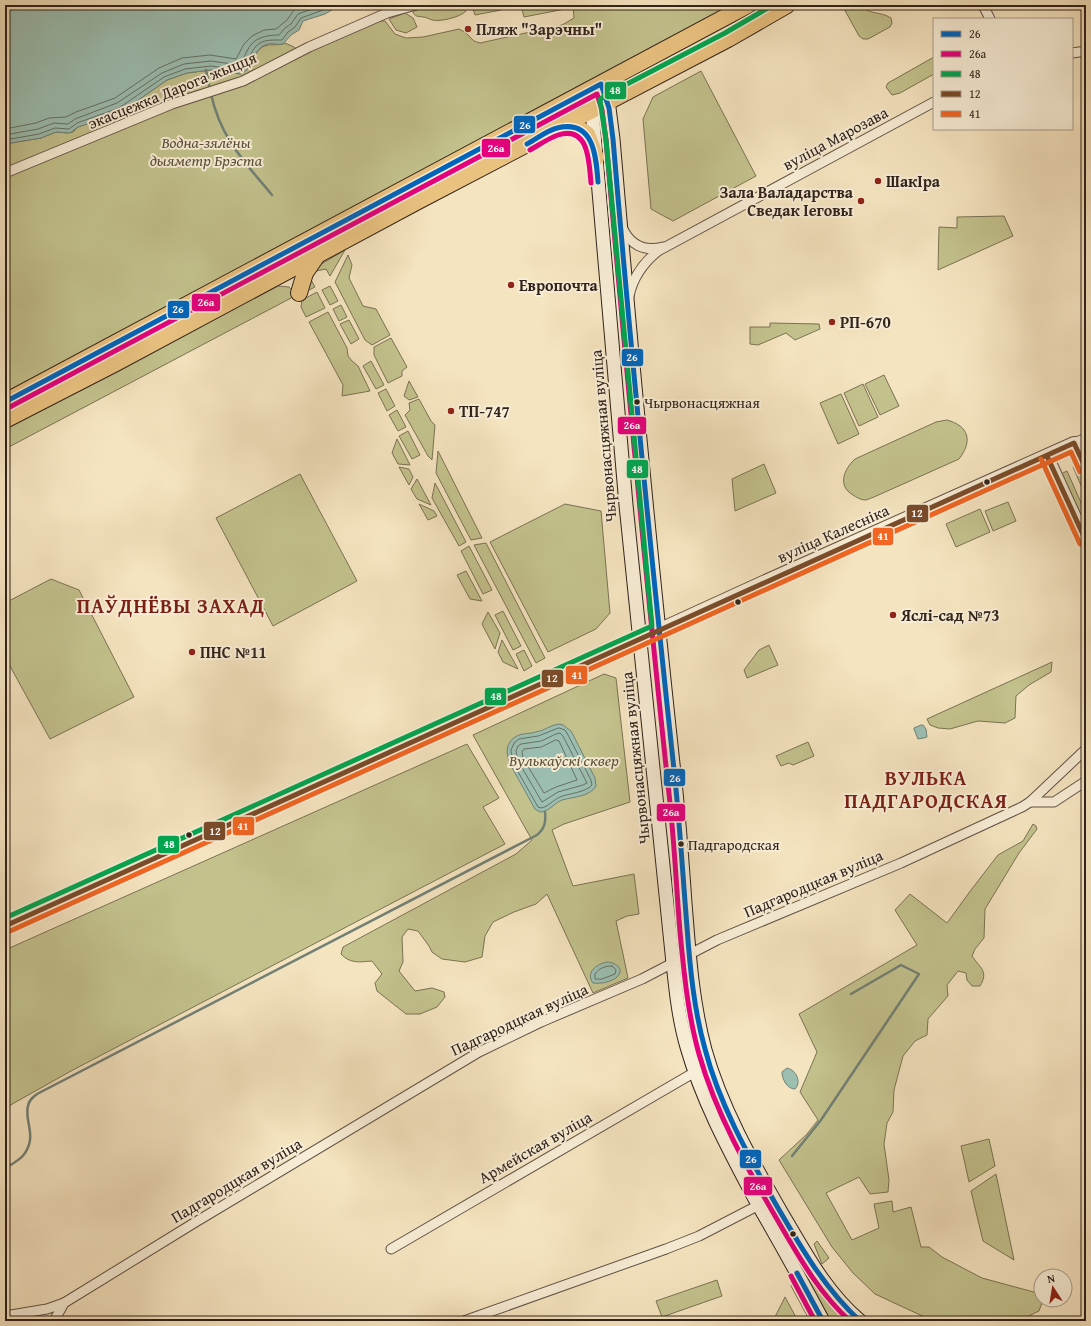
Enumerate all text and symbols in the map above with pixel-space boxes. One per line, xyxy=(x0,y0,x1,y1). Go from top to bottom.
place label: Пляж "Зарэчны" xyxy=(476,17,602,41)
legend xyxy=(933,18,1073,130)
marker: Пляж "Зарэчны" xyxy=(463,24,473,34)
text: 26 xyxy=(969,25,981,42)
street label: экасцежка Дарога жыцця xyxy=(84,45,260,135)
text: 26а xyxy=(969,45,987,62)
text: 48 xyxy=(969,65,981,82)
line badge: 48 xyxy=(604,81,627,100)
text: 48 xyxy=(609,82,621,98)
text: 12 xyxy=(969,85,981,102)
street label: вуліца Марозава xyxy=(778,100,892,176)
text: 41 xyxy=(969,105,981,122)
line badge: 26 xyxy=(513,115,536,134)
text: 26 xyxy=(519,117,531,133)
park label: Водна-зялёны дыяметр Брэста xyxy=(150,130,263,172)
line badge: 26а xyxy=(481,138,511,158)
text: 26а xyxy=(487,140,505,156)
place label: ШакІра xyxy=(886,169,941,193)
marker: ШакІра xyxy=(873,176,883,186)
place label: Зала Валадарства Сведак Іеговы xyxy=(719,180,854,222)
marker: Зала Валадарства Сведак Іеговы xyxy=(856,196,866,206)
place label: Европочта xyxy=(519,273,599,297)
marker: Европочта xyxy=(506,280,516,290)
line badge: 26а xyxy=(191,293,221,312)
text: 26а xyxy=(197,294,215,310)
line badge: 26 xyxy=(167,300,190,319)
text: 26 xyxy=(172,301,184,317)
place label: РП-670 xyxy=(840,310,891,334)
marker: РП-670 xyxy=(827,317,837,327)
street label: Чырвонасцяжная вуліца xyxy=(583,348,622,523)
line badge: 26 xyxy=(621,348,644,367)
text: 26 xyxy=(626,349,638,365)
place label: Чырвонасцяжная xyxy=(644,392,760,413)
marker: Чырвонасцяжная xyxy=(632,397,642,407)
place label: ТП-747 xyxy=(459,399,510,423)
marker: ТП-747 xyxy=(446,406,456,416)
line badge: 26а xyxy=(617,416,647,435)
text: 26а xyxy=(623,417,641,433)
line badge: 48 xyxy=(626,459,649,479)
text: 48 xyxy=(631,461,643,477)
unlabelled marker xyxy=(982,477,992,487)
street label: вуліца Калесніка xyxy=(773,497,893,568)
line badge: 12 xyxy=(906,504,929,523)
text: 12 xyxy=(911,505,923,521)
line badge: 41 xyxy=(872,527,894,546)
text: 41 xyxy=(877,528,889,544)
district label: ПАЎДНЁВЫ ЗАХАД xyxy=(77,591,265,620)
unlabelled marker xyxy=(733,597,743,607)
place label: Яслі-сад №73 xyxy=(900,603,1000,627)
marker: Яслі-сад №73 xyxy=(888,610,898,620)
place label: ПНС №11 xyxy=(200,640,267,664)
marker: ПНС №11 xyxy=(187,647,197,657)
line badge: 41 xyxy=(565,665,588,685)
text: 41 xyxy=(571,667,583,683)
line badge: 12 xyxy=(541,669,564,688)
text: 12 xyxy=(546,670,558,686)
street label: Чырвонасцяжная вуліца xyxy=(614,670,656,845)
line badge: 48 xyxy=(484,687,507,706)
text: 48 xyxy=(490,688,502,704)
park label: Вулькаўскі сквер xyxy=(508,748,619,772)
district label: ВУЛЬКА ПАДГАРОДСКАЯ xyxy=(844,763,1008,815)
line badge: 26 xyxy=(663,768,686,787)
text: 26 xyxy=(669,770,681,786)
line badge: 26а xyxy=(656,803,686,822)
text: 26а xyxy=(662,804,680,820)
line badge: 41 xyxy=(232,816,255,836)
text: 41 xyxy=(237,818,249,834)
line badge: 12 xyxy=(203,821,226,841)
text: 12 xyxy=(209,823,221,839)
unlabelled marker xyxy=(184,830,194,840)
place label: Падгародская xyxy=(688,834,780,855)
line badge: 48 xyxy=(157,835,180,854)
text: 48 xyxy=(163,836,175,852)
marker: Падгародская xyxy=(676,839,686,849)
street label: Падгародцкая вуліца xyxy=(740,843,887,923)
street label: Падгародцкая вуліца xyxy=(446,976,592,1061)
street label: Армейская вуліца xyxy=(474,1105,597,1189)
street label: Падгародцкая вуліца xyxy=(166,1131,306,1229)
line badge: 26 xyxy=(739,1149,762,1169)
text: 26 xyxy=(745,1151,757,1167)
line badge: 26а xyxy=(743,1176,773,1196)
text: 26а xyxy=(749,1178,767,1194)
unlabelled marker xyxy=(788,1229,798,1239)
north arrow xyxy=(1033,1268,1073,1308)
text: N xyxy=(1046,1269,1057,1287)

